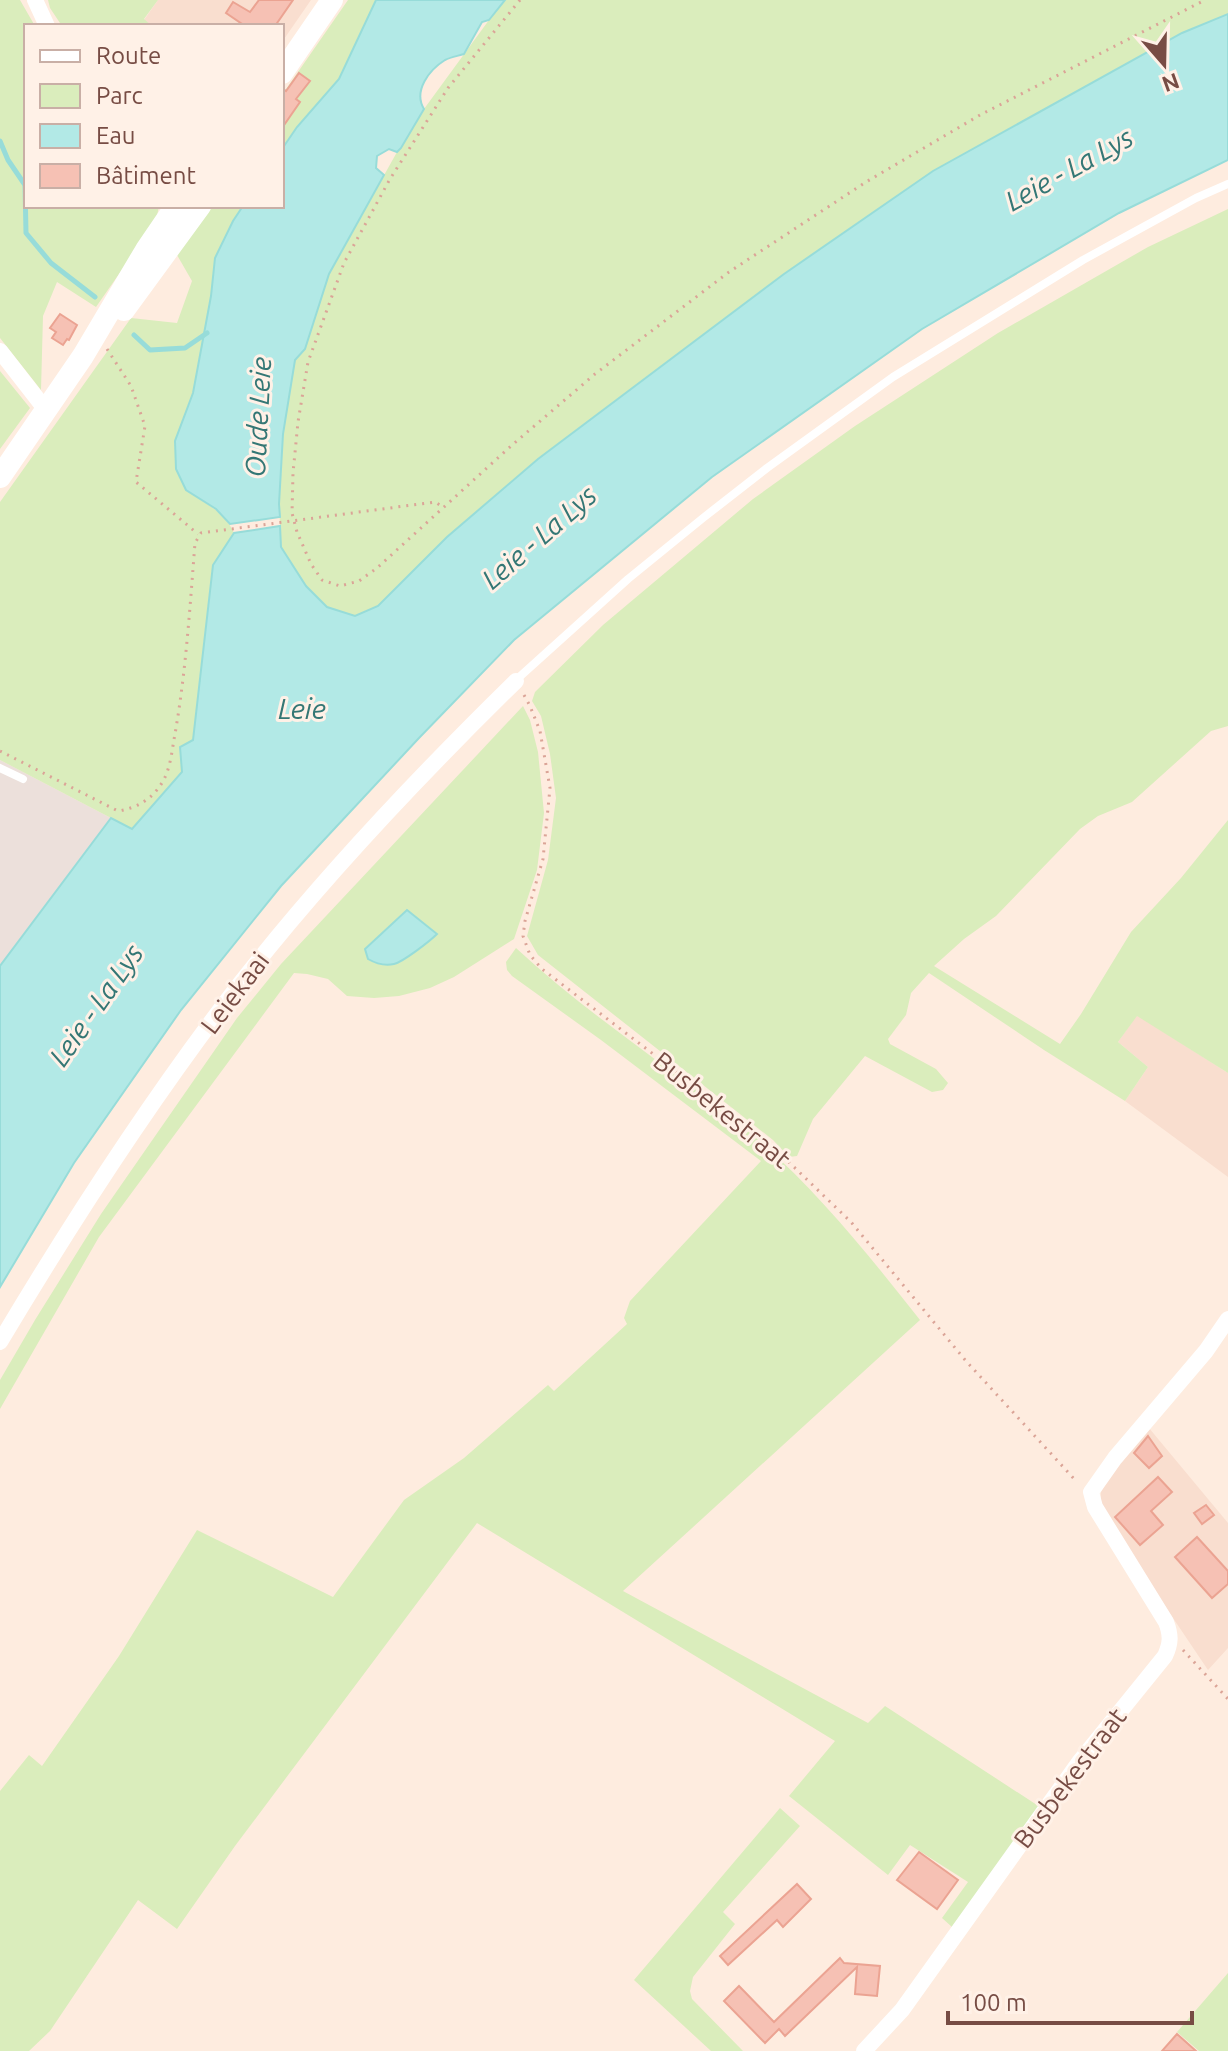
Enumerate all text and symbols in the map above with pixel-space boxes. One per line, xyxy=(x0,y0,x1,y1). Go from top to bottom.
legend xyxy=(24,24,284,208)
north arrow xyxy=(1124,24,1204,104)
text: Route xyxy=(96,42,161,69)
text: N xyxy=(1159,69,1183,98)
text: Parc xyxy=(96,82,143,109)
water label: Leie - La Lys xyxy=(1000,121,1138,216)
text: Eau xyxy=(96,122,135,149)
text: Bâtiment xyxy=(96,162,197,189)
water label: Oude Leie xyxy=(239,356,276,478)
water label: Leie - La Lys xyxy=(475,478,602,595)
water label: Leie xyxy=(278,693,326,724)
water label: Leie - La Lys xyxy=(42,938,149,1071)
street label: Leiekaai xyxy=(195,946,275,1039)
street label: Busbekestraat xyxy=(648,1046,797,1174)
street label: Busbekestraat xyxy=(1008,1702,1132,1853)
scale bar xyxy=(948,1975,1192,2025)
text: 100 m xyxy=(960,1989,1027,2016)

